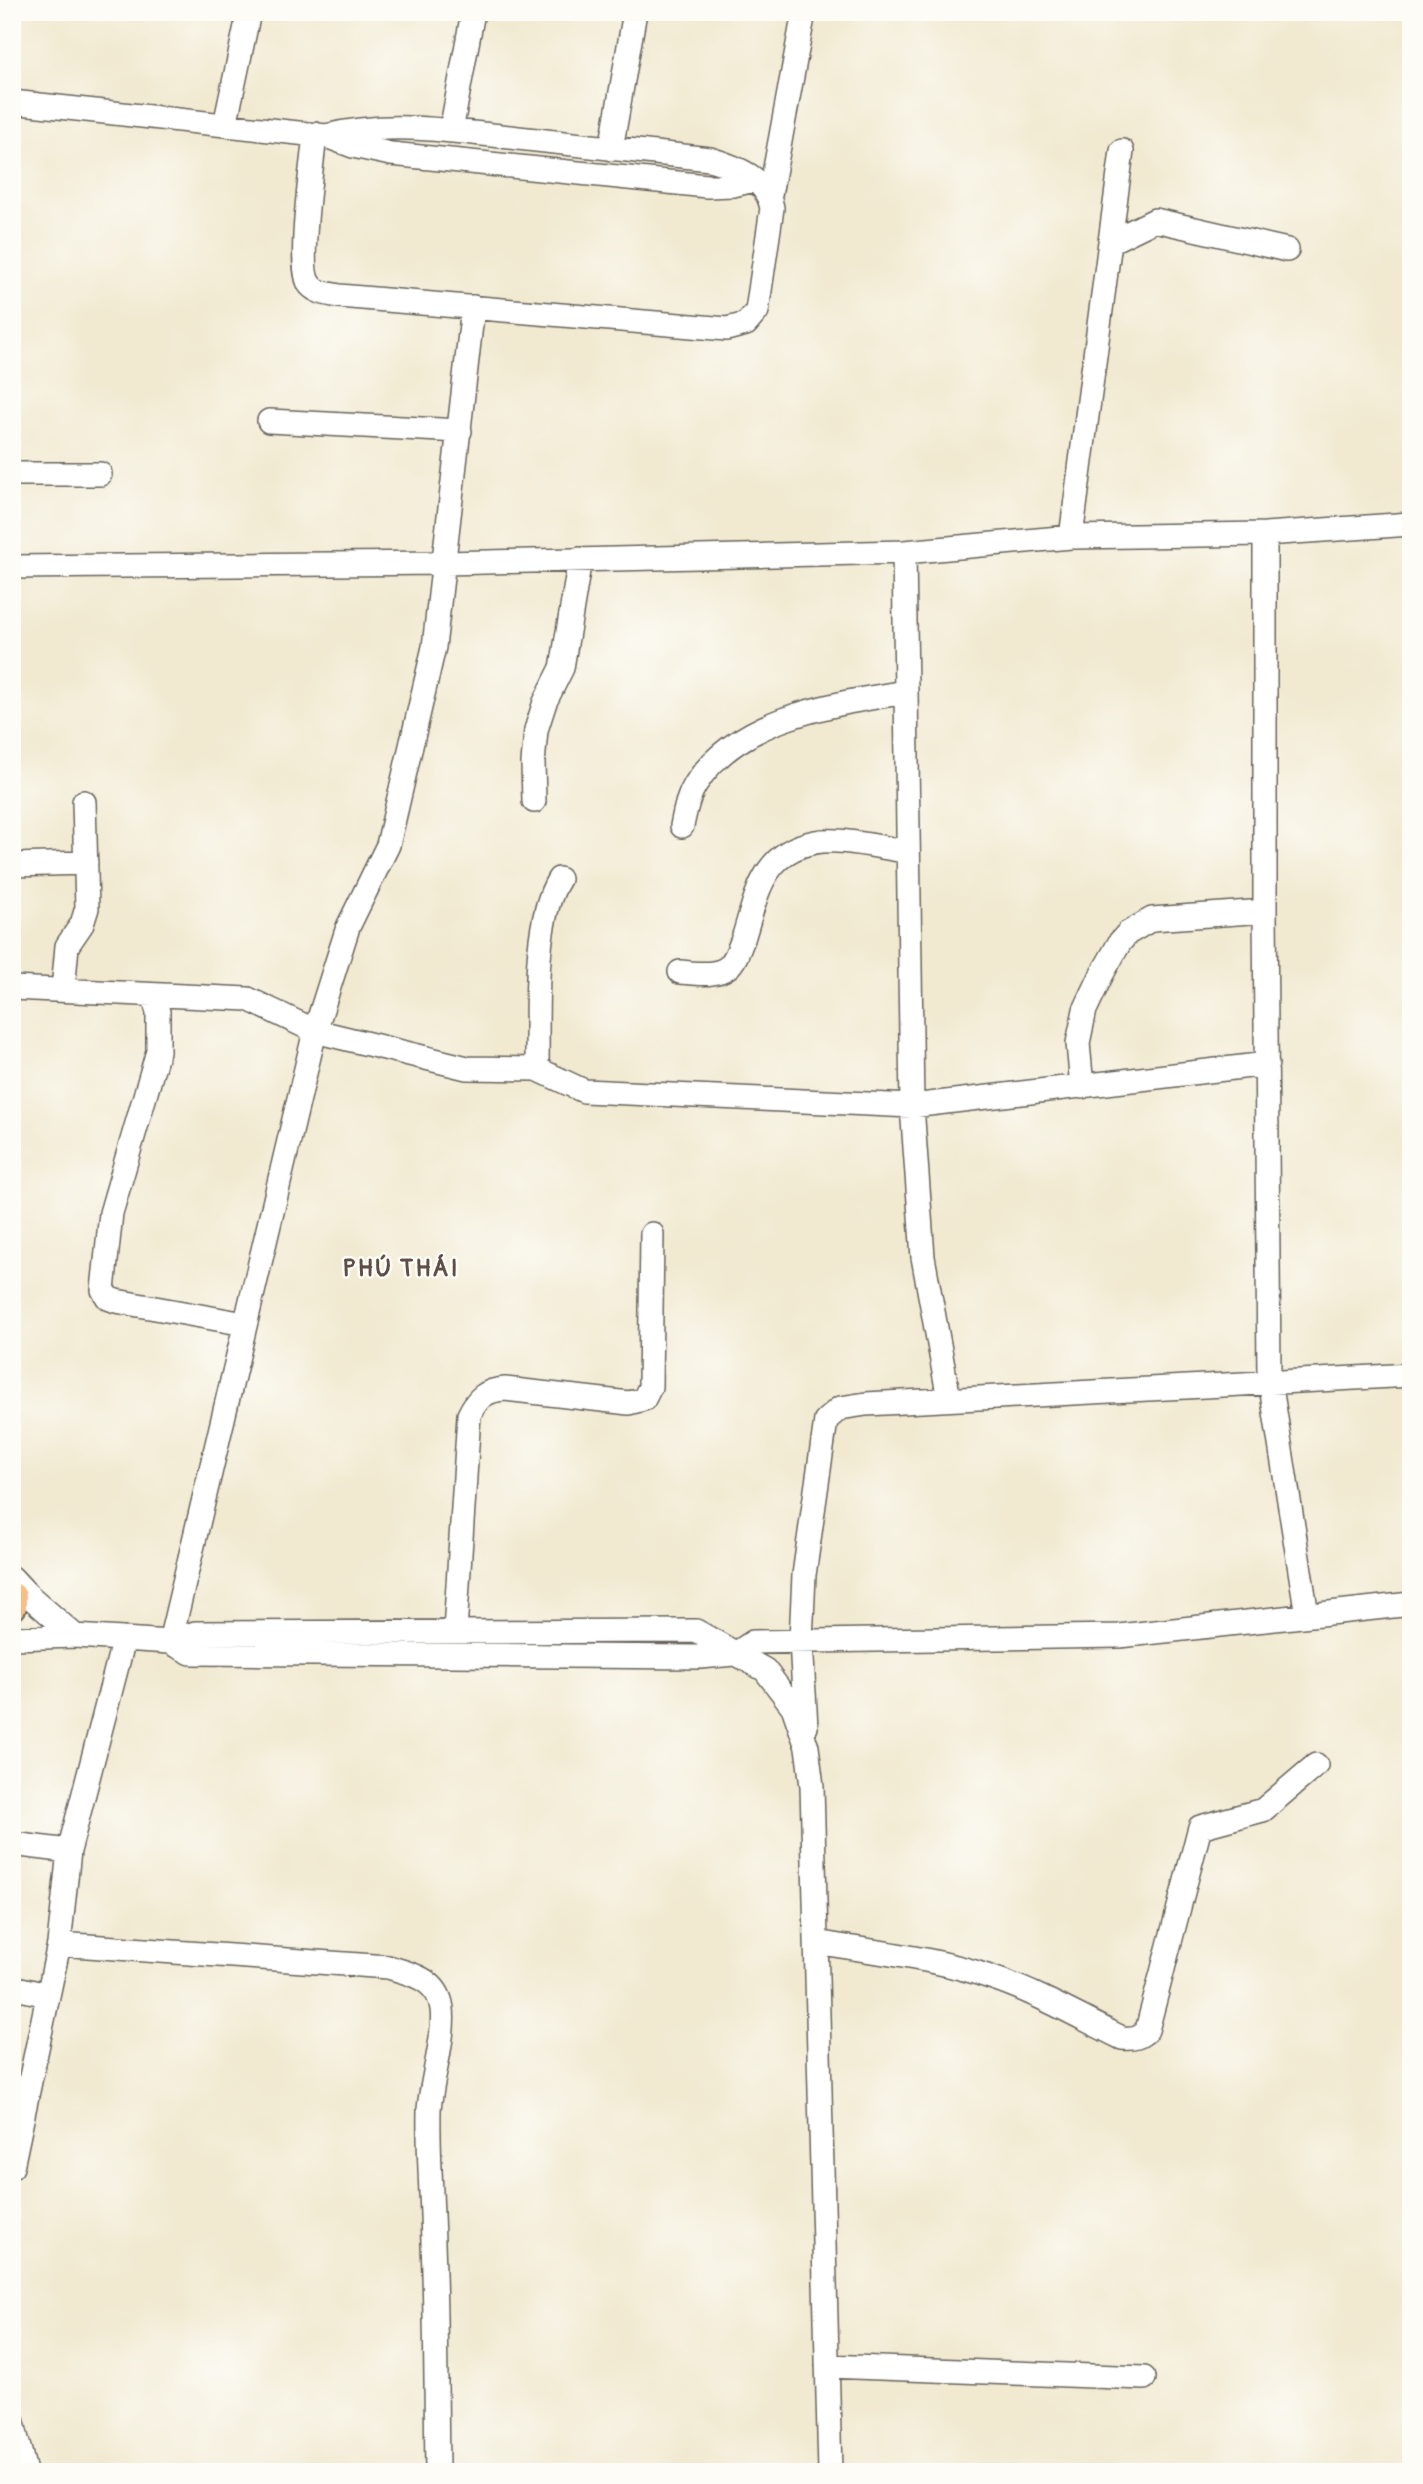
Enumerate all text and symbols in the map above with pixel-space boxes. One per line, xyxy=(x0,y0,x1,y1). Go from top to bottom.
district label: PHÚ THÁI xyxy=(342,1254,460,1283)

